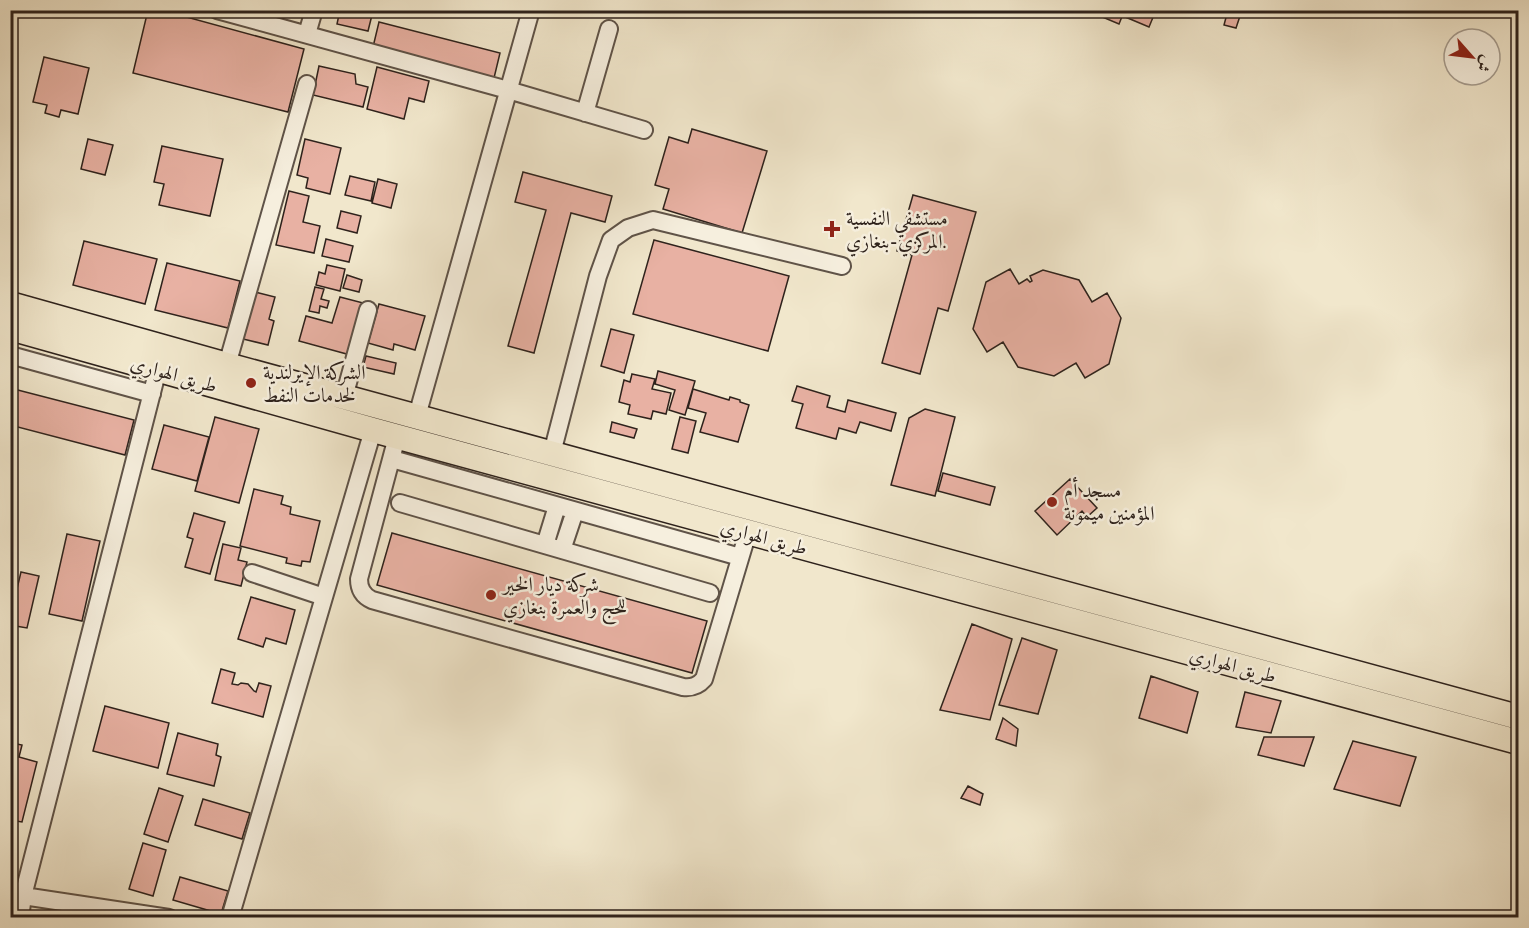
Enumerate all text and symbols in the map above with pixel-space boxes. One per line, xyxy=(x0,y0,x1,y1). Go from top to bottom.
north arrow xyxy=(1442,27,1502,87)
text: ش xyxy=(1472,52,1497,75)
place label: مستشفي النفسية المركزي-بنغازي. xyxy=(846,206,948,257)
marker: مستشفي النفسية المركزي-بنغازي. xyxy=(823,220,841,238)
street label: طريق الهواري xyxy=(127,350,220,402)
place label: الشركة الإيرلندية لخدمات النفط xyxy=(263,360,366,408)
marker: الشركة الإيرلندية لخدمات النفط xyxy=(244,376,258,390)
place label: مسجد أم المؤمنين ميمونة xyxy=(1064,476,1155,526)
marker: مسجد أم المؤمنين ميمونة xyxy=(1045,495,1059,509)
street label: طريق الهواري xyxy=(717,514,810,564)
place label: شركة ديار الخير للحج والعمرة بنغازي xyxy=(501,572,627,625)
marker: شركة ديار الخير للحج والعمرة بنغازي xyxy=(484,588,498,602)
street label: طريق الهواري xyxy=(1186,642,1279,692)

